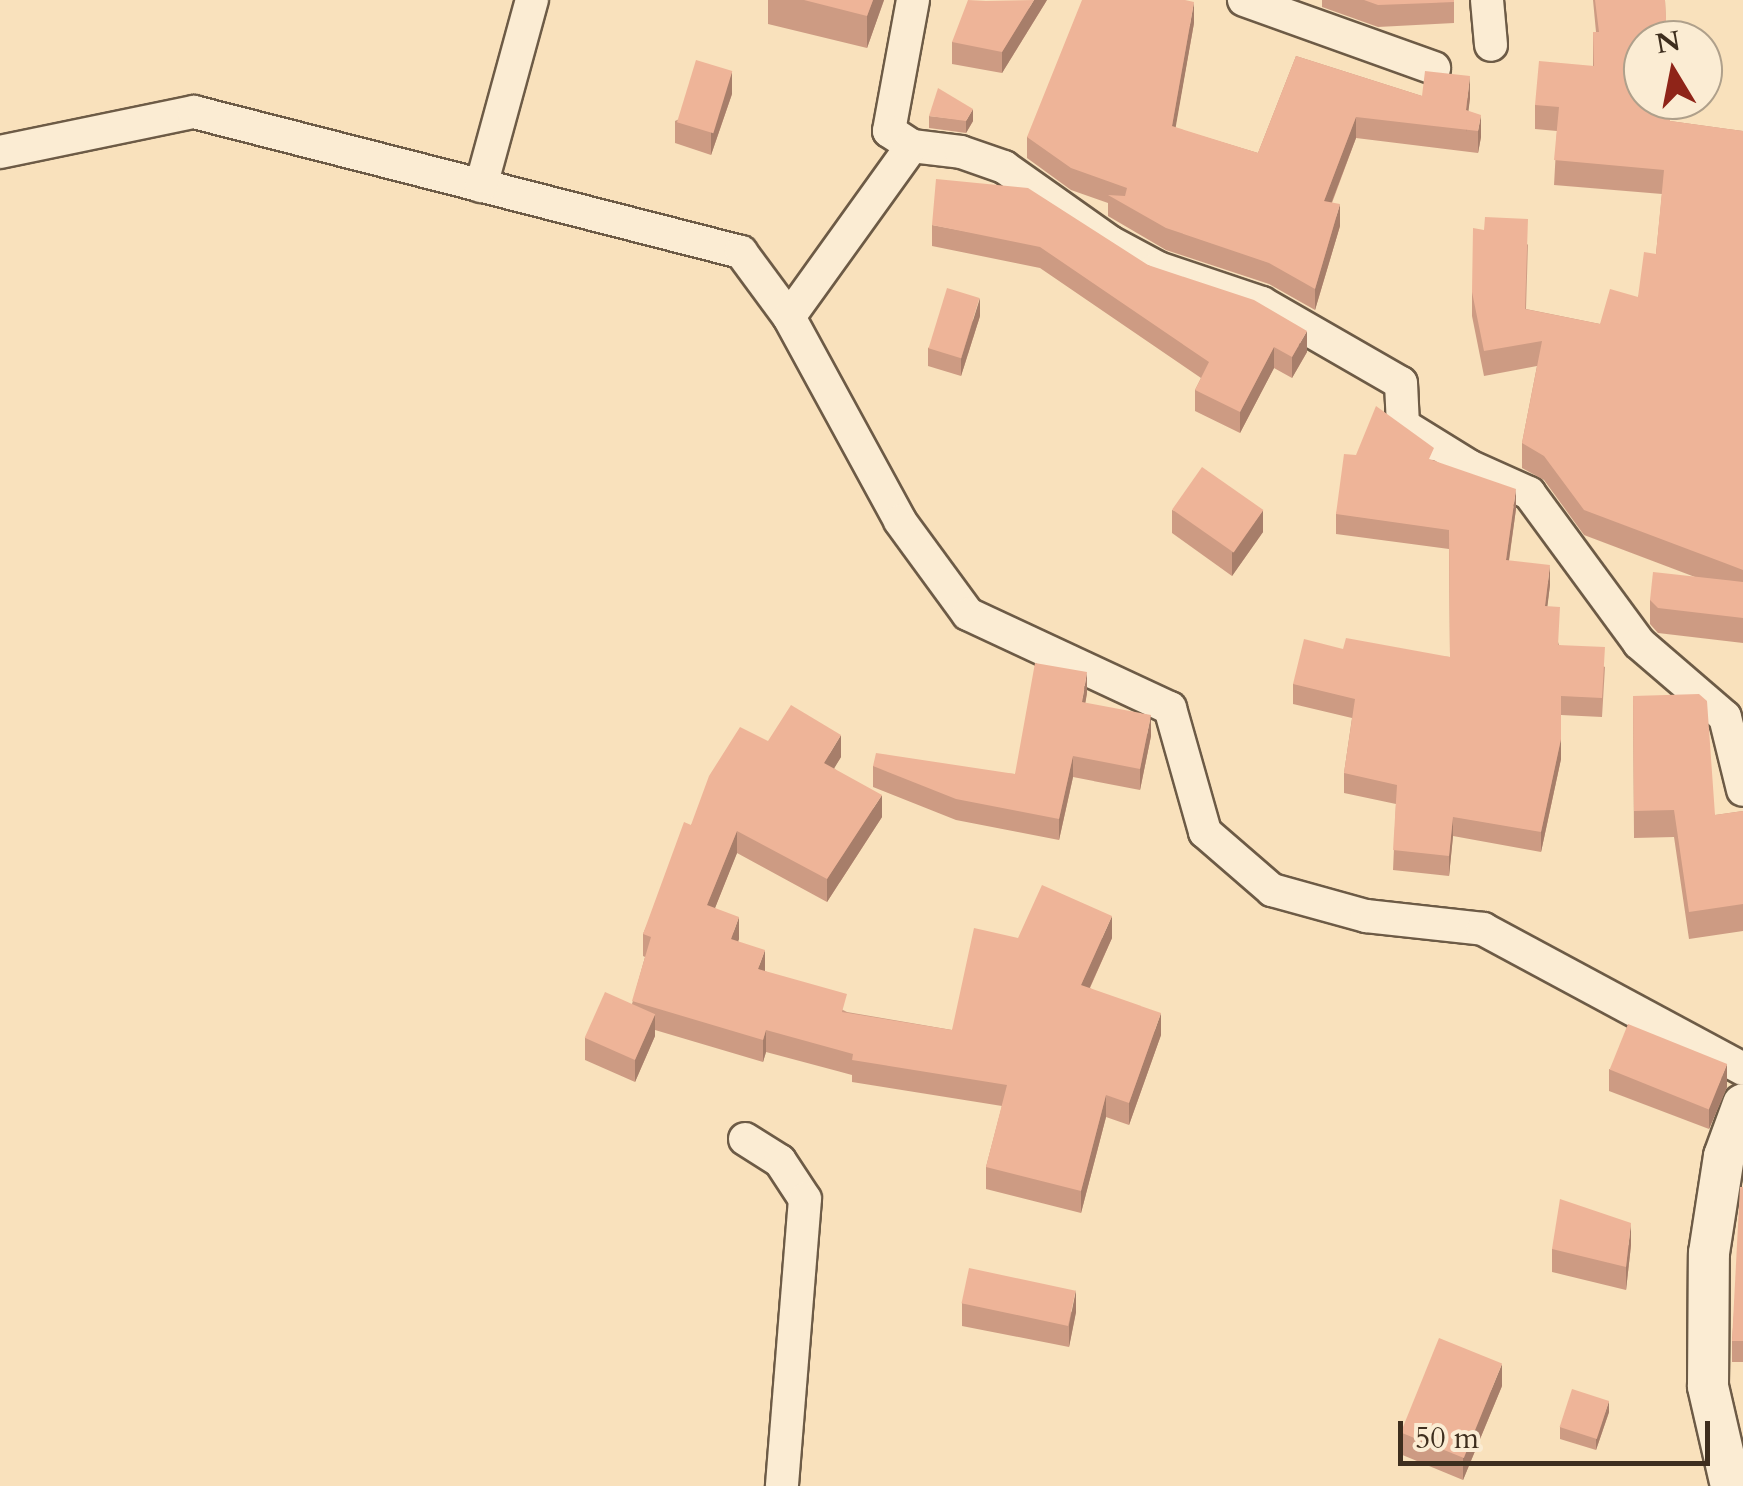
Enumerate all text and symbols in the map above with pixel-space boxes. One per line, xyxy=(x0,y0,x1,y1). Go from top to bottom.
north arrow xyxy=(1623,20,1723,120)
text: N xyxy=(1653,22,1683,63)
scale bar xyxy=(1403,1401,1716,1463)
text: 50 m xyxy=(1415,1418,1479,1459)

